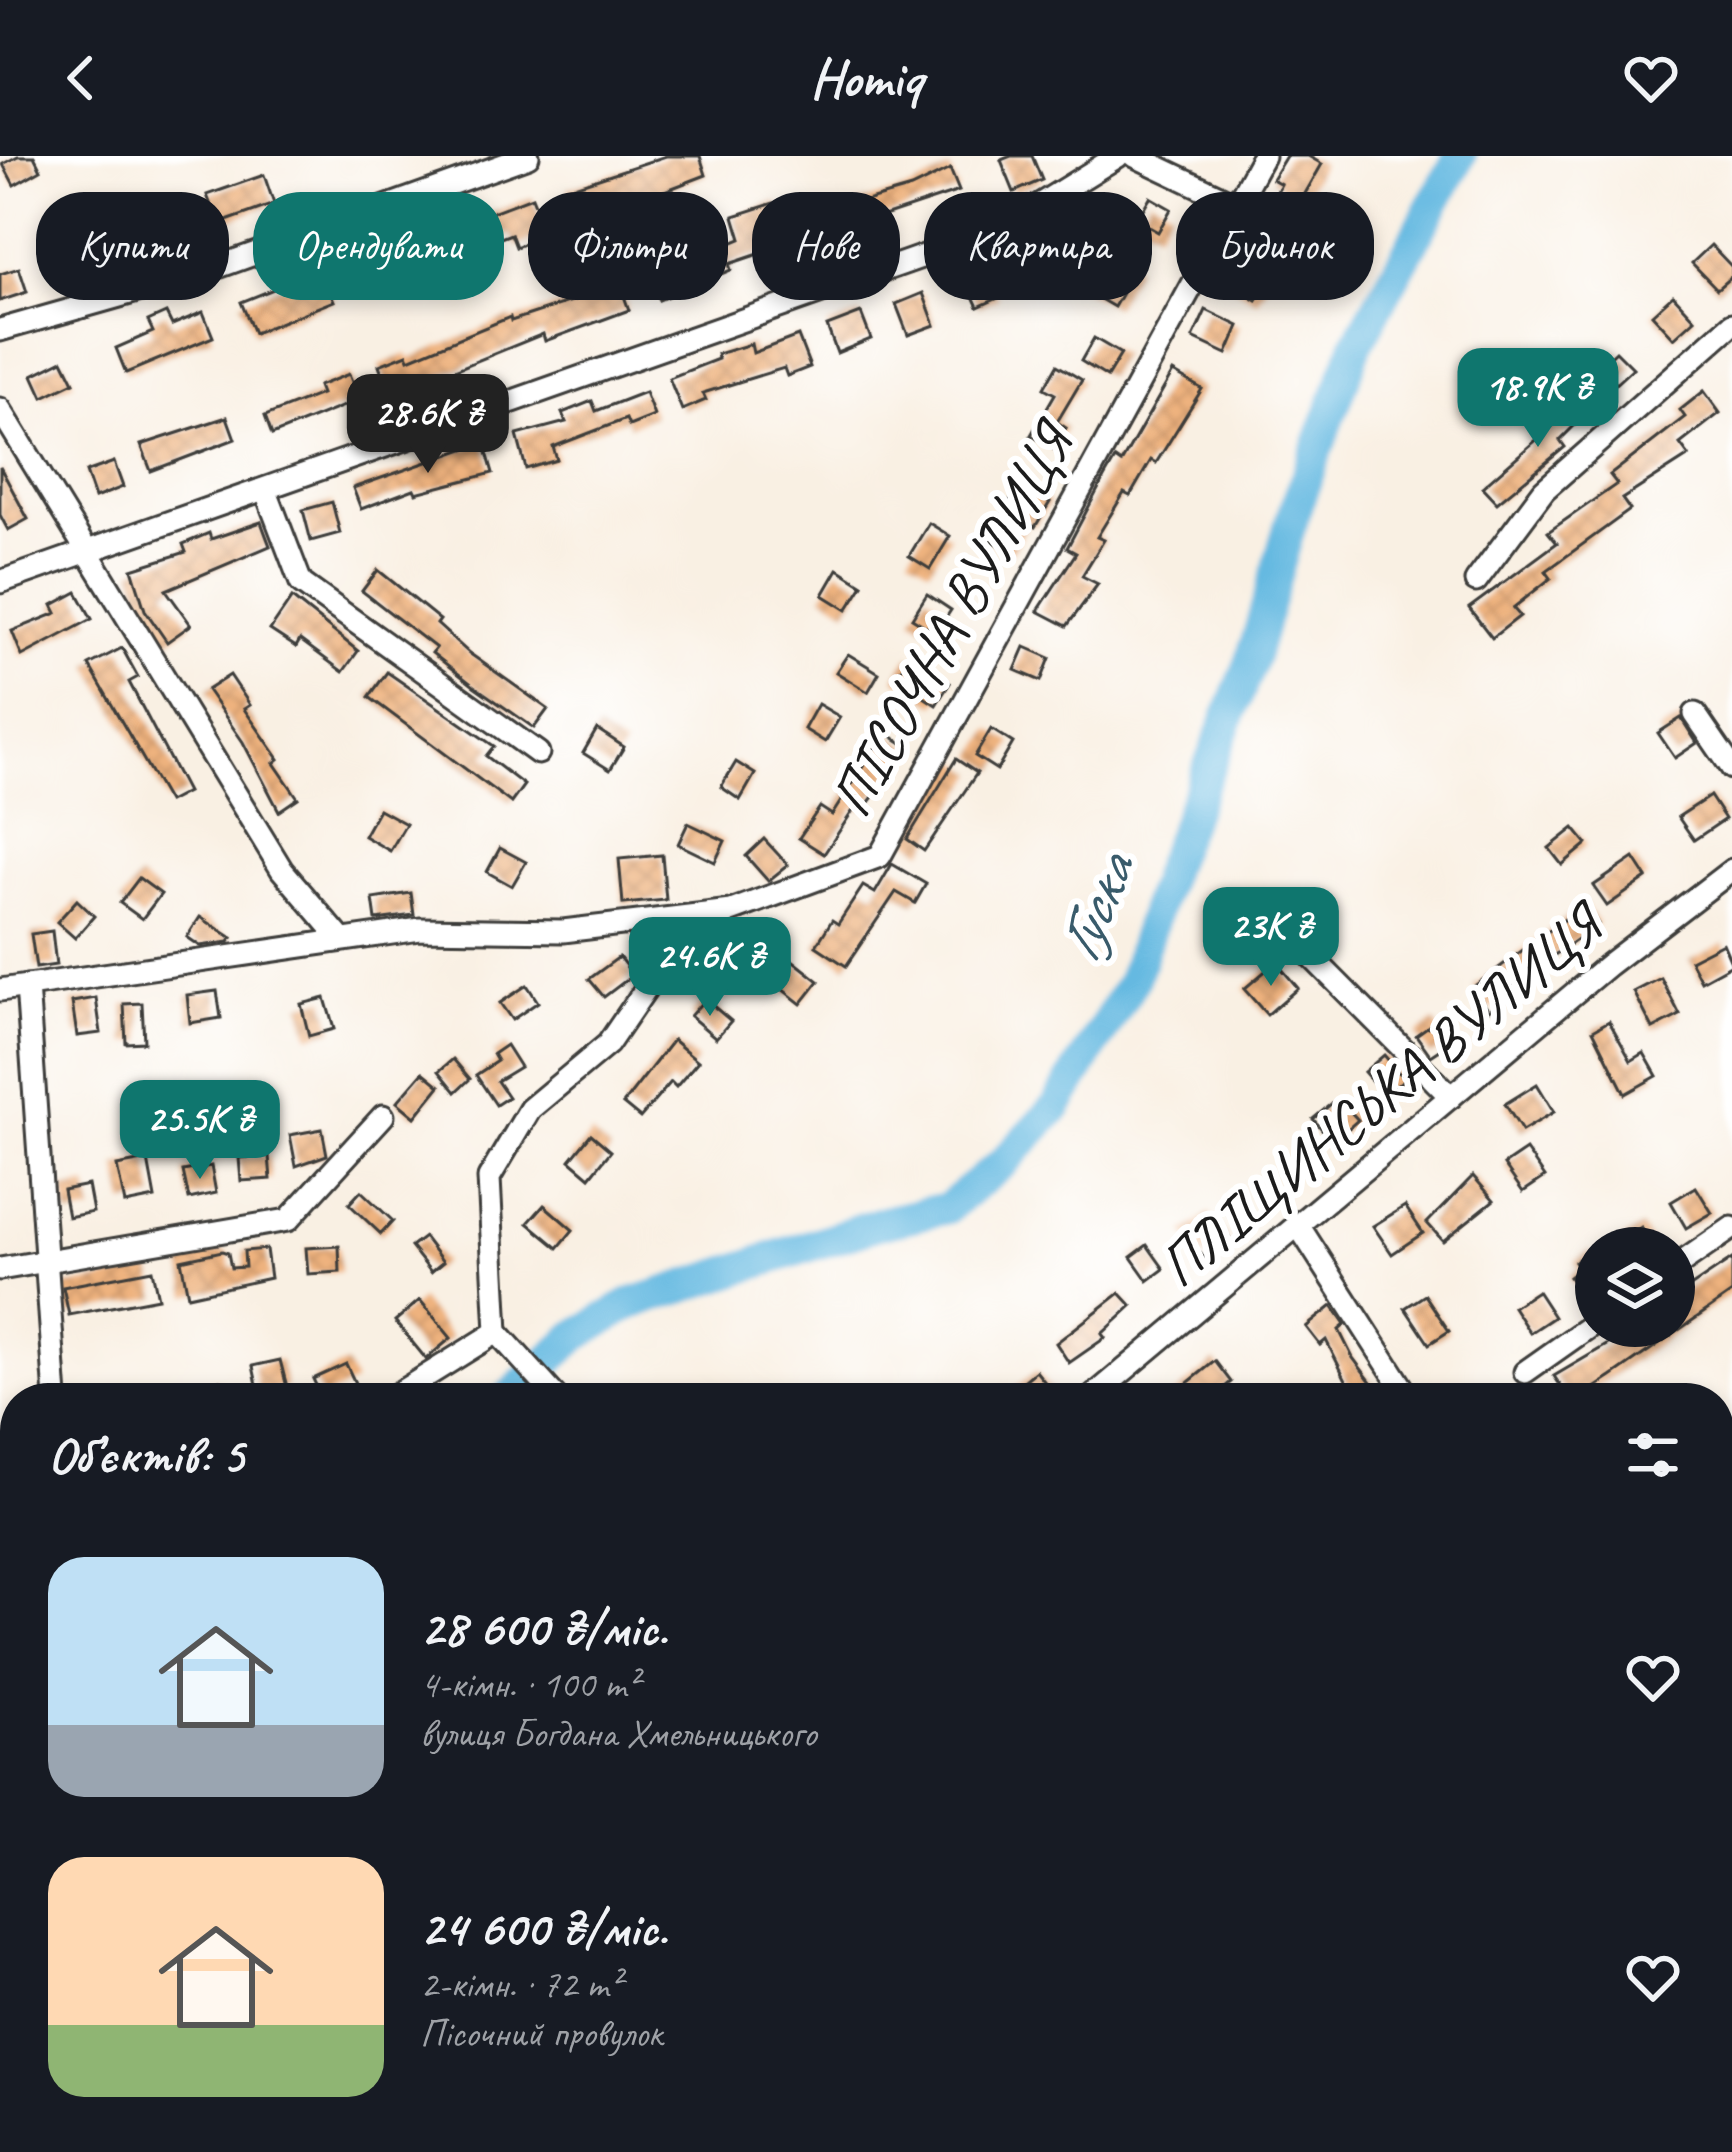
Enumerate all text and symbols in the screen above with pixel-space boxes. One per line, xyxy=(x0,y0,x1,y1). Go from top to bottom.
text: Homiq xyxy=(810,44,922,112)
icon: back xyxy=(48,45,114,111)
icon: heart xyxy=(1618,45,1684,111)
chip: Купити xyxy=(36,192,229,300)
chip: Орендувати xyxy=(253,192,504,300)
chip: Фільтри xyxy=(528,192,728,300)
chip: Нове xyxy=(752,192,900,300)
chip: Квартира xyxy=(924,192,1152,300)
chip: Будинок xyxy=(1176,192,1374,300)
pin: 18.9K ₴ xyxy=(1427,348,1649,450)
text: 18.9K ₴ xyxy=(1484,362,1592,411)
pin: 28.6K ₴ xyxy=(317,374,539,476)
text: 28.6K ₴ xyxy=(374,388,482,437)
street label: ПІСОЧНА ВУЛИЦЯ xyxy=(813,405,1093,829)
water label: Гуска xyxy=(1038,838,1154,972)
street label: ПЛІЩИНСЬКА ВУЛИЦЯ xyxy=(1142,884,1622,1303)
pin: 23K ₴ xyxy=(1187,887,1355,989)
text: 23K ₴ xyxy=(1230,901,1312,950)
pin: 24.6K ₴ xyxy=(599,917,821,1019)
text: 24.6K ₴ xyxy=(656,931,764,980)
pin: 25.5K ₴ xyxy=(89,1080,311,1182)
text: 25.5K ₴ xyxy=(147,1094,253,1143)
map controls xyxy=(1575,1227,1695,1347)
button: layers xyxy=(1575,1227,1695,1347)
icon: filters xyxy=(1620,1422,1686,1488)
text: Об’єктів: 5 xyxy=(48,1423,244,1487)
text: 28 600 ₴/міс. xyxy=(420,1596,667,1660)
icon: home xyxy=(144,1605,288,1749)
icon: heart xyxy=(1620,1644,1686,1710)
text: 4-кімн. · 100 m² xyxy=(420,1660,638,1709)
text: вулиця Богдана Хмельницького xyxy=(420,1709,816,1758)
text: 24 600 ₴/міс. xyxy=(420,1896,667,1960)
icon: home xyxy=(144,1905,288,2049)
icon: heart xyxy=(1620,1944,1686,2010)
text: 2-кімн. · 72 m² xyxy=(420,1960,621,2009)
text: Пісочний провулок xyxy=(420,2009,662,2058)

